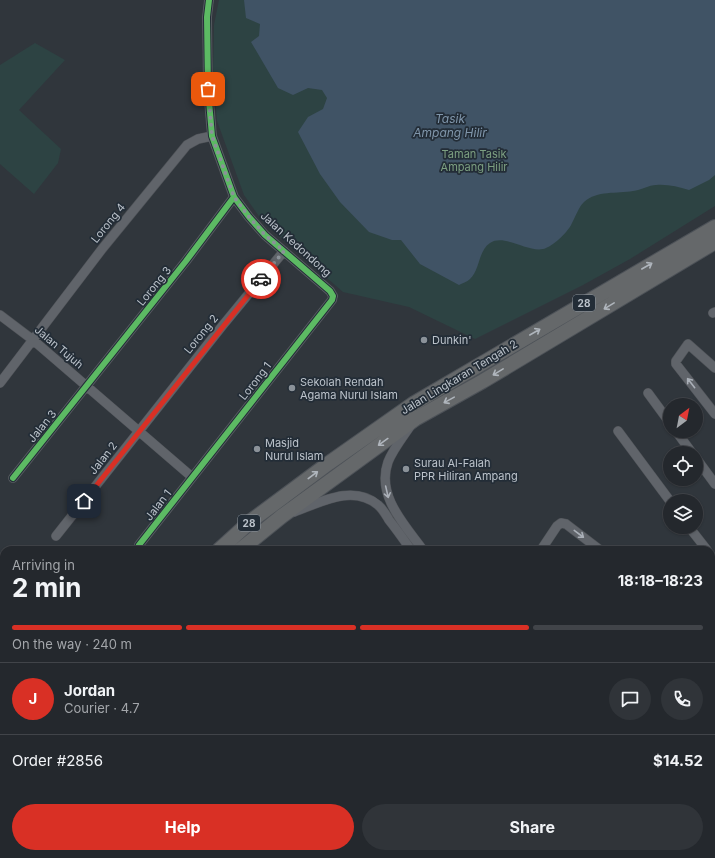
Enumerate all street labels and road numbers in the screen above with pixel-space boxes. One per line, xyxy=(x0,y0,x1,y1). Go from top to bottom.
street label: Lorong 4 xyxy=(88,200,128,246)
street label: Jalan Kedondong xyxy=(258,208,334,280)
street label: Lorong 3 xyxy=(134,263,174,308)
road number: 28 xyxy=(573,295,595,311)
street label: Lorong 2 xyxy=(181,312,221,356)
street label: Jalan Tujuh xyxy=(32,323,86,371)
street label: Jalan Lingkaran Tengah 2 xyxy=(398,337,520,417)
street label: Lorong 1 xyxy=(236,359,274,403)
street label: Jalan 3 xyxy=(25,407,59,445)
street label: Jalan 2 xyxy=(86,439,120,477)
street label: Jalan 1 xyxy=(142,487,174,523)
road number: 28 xyxy=(238,515,260,531)

